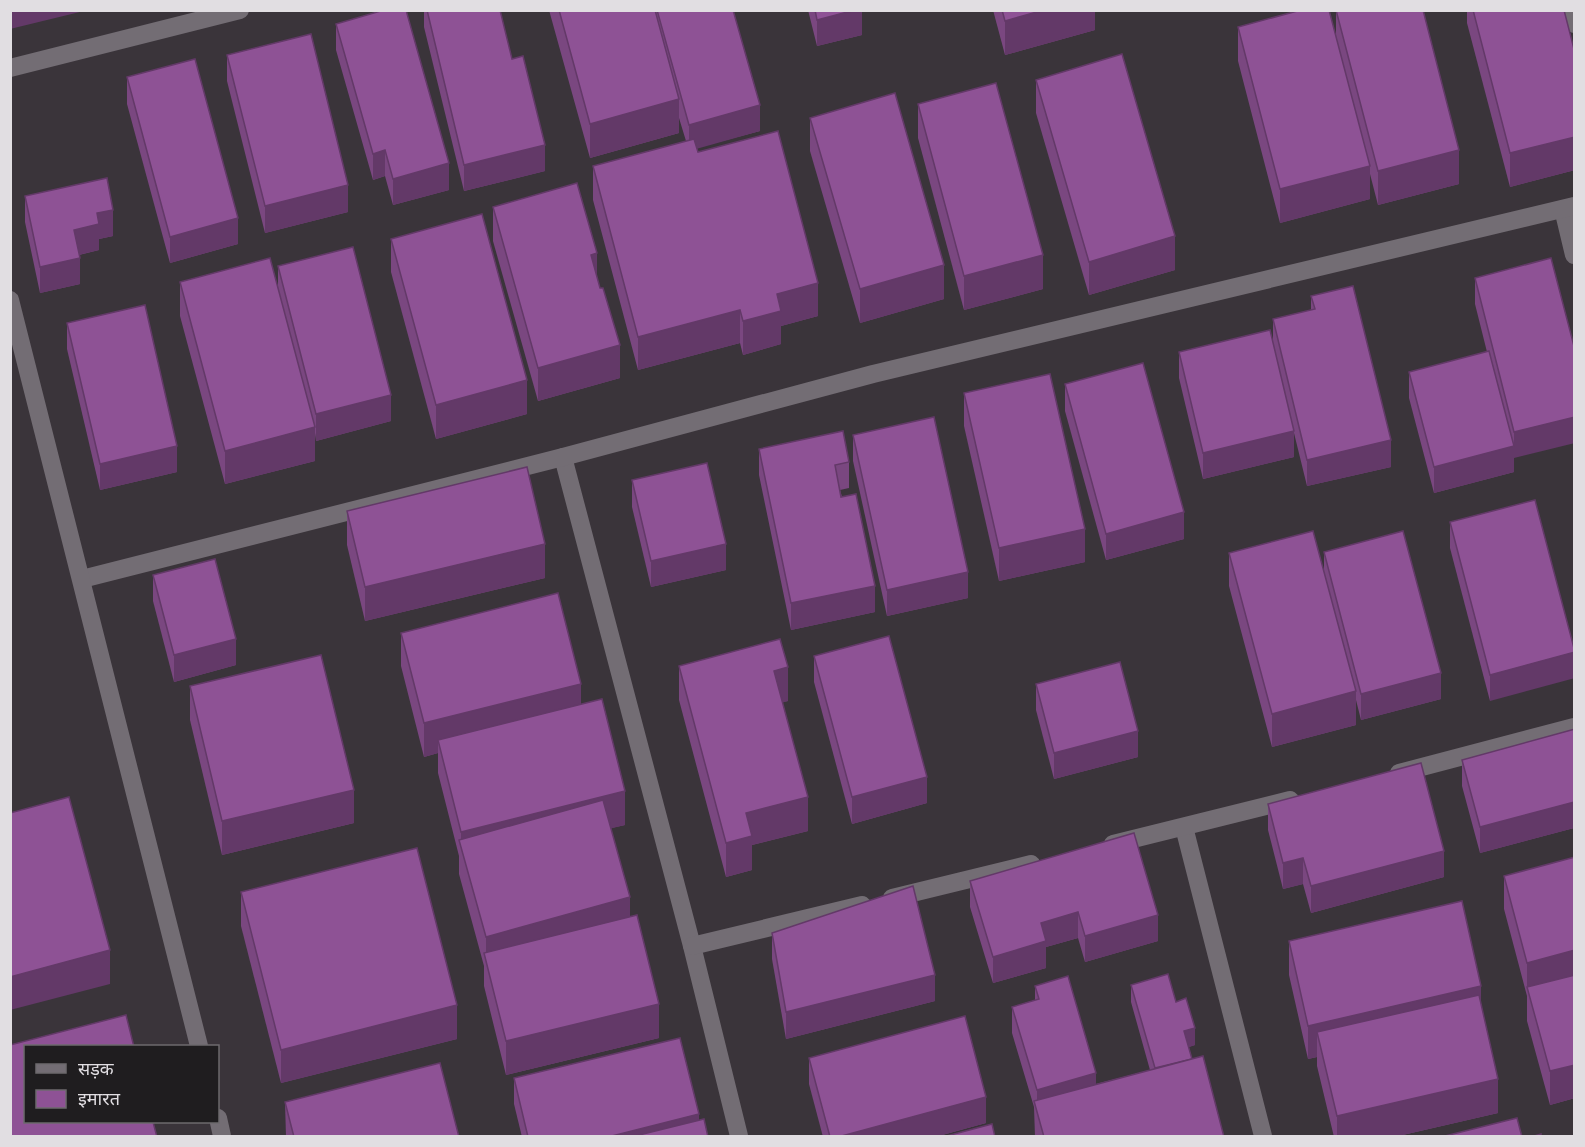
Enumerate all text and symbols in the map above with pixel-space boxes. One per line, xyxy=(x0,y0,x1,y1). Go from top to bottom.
legend xyxy=(24,1045,219,1123)
text: सड़क xyxy=(78,1058,115,1079)
text: इमारत xyxy=(78,1088,121,1109)

